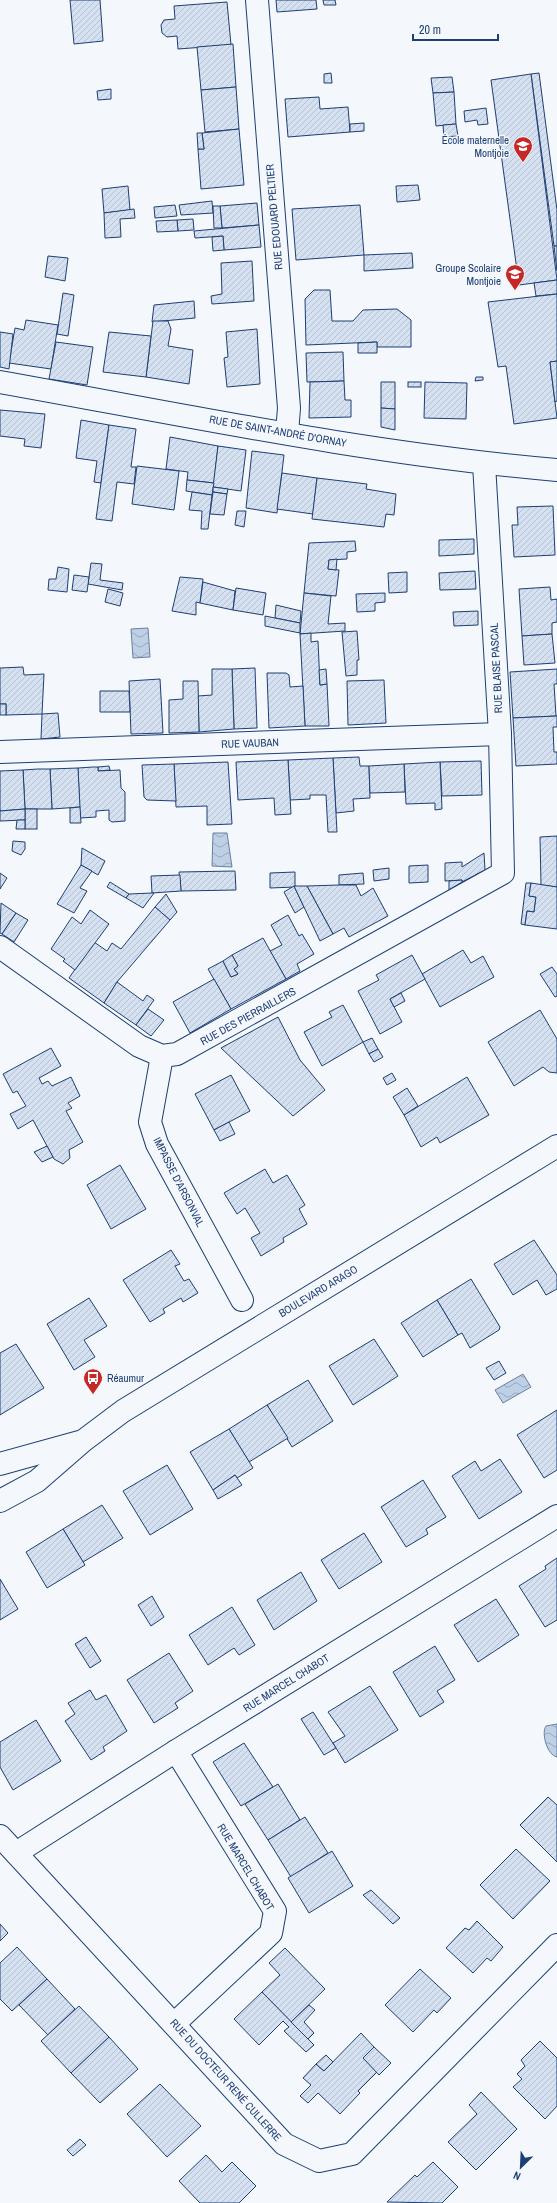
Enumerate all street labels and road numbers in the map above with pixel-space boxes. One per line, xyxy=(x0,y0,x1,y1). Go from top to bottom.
street label: RUE EDOUARD PELTIER xyxy=(262,163,286,270)
street label: RUE DE SAINT-ANDRÉ D'ORNAY xyxy=(208,412,348,450)
street label: RUE BLAISE PASCAL xyxy=(487,622,505,714)
street label: RUE VAUBAN xyxy=(221,735,279,751)
street label: RUE DES PIERRAILLERS xyxy=(198,984,298,1048)
street label: IMPASSE D'ARSONVAL xyxy=(150,1135,208,1229)
street label: BOULEVARD ARAGO xyxy=(276,1262,360,1320)
street label: RUE MARCEL CHABOT xyxy=(240,1651,332,1715)
street label: RUE MARCEL CHABOT xyxy=(215,1821,278,1913)
street label: RUE DU DOCTEUR RENÉ CULLERRE xyxy=(167,2016,285,2144)

